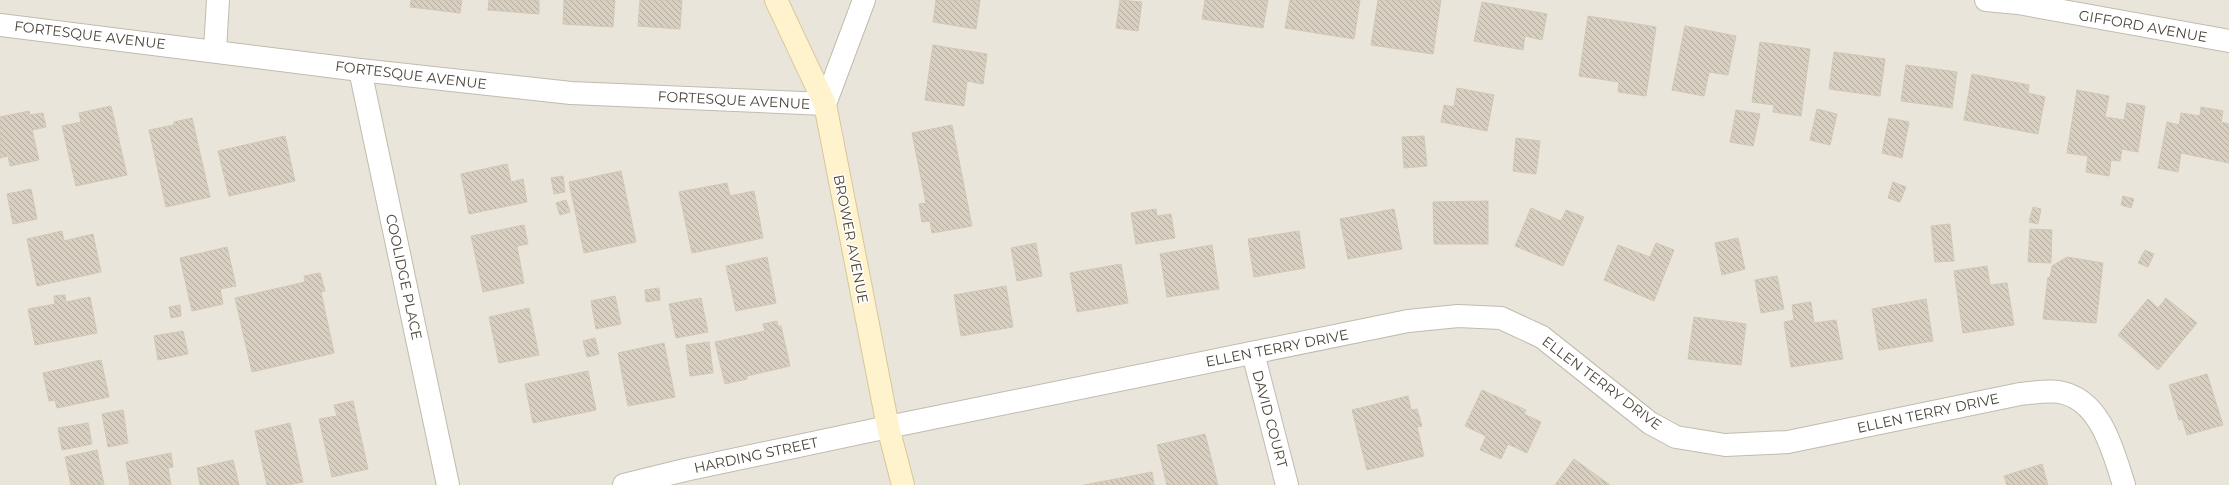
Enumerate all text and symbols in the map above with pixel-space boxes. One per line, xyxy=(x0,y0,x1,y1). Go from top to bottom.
street label: GIFFORD AVENUE xyxy=(2077,6,2209,46)
street label: FORTESQUE AVENUE xyxy=(13,17,167,53)
street label: FORTESQUE AVENUE xyxy=(334,57,488,93)
street label: FORTESQUE AVENUE xyxy=(657,87,811,113)
street label: BROWER AVENUE xyxy=(830,173,872,305)
street label: COOLIDGE PLACE xyxy=(382,212,426,342)
street label: ELLEN TERRY DRIVE xyxy=(1204,325,1350,371)
street label: ELLEN TERRY DRIVE xyxy=(1539,332,1665,434)
street label: DAVID COURT xyxy=(1248,368,1292,470)
street label: ELLEN TERRY DRIVE xyxy=(1855,389,2001,437)
street label: HARDING STREET xyxy=(692,433,820,477)

